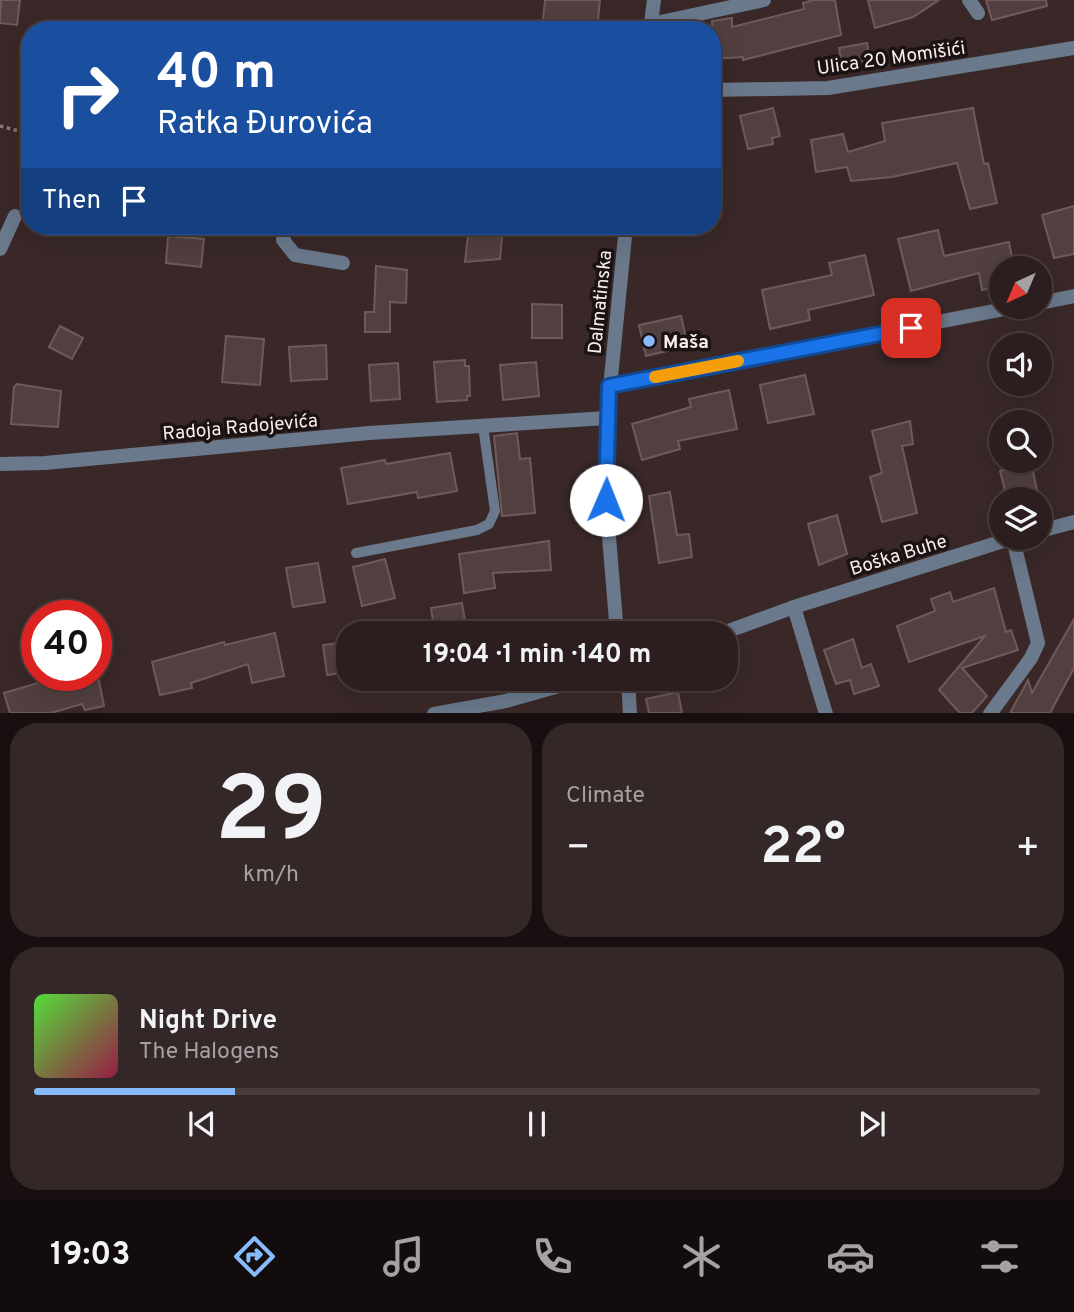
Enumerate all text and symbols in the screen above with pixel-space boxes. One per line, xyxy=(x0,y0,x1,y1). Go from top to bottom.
street label: Ulica 20 Momišići xyxy=(815,37,967,81)
text: 40 m xyxy=(157,44,276,106)
icon: right xyxy=(42,49,133,140)
text: Ratka Đurovića xyxy=(157,105,373,145)
icon: arrive xyxy=(115,182,153,220)
text: Then xyxy=(42,185,101,218)
street label: Dalmatinska xyxy=(584,249,618,355)
north arrow xyxy=(989,256,1052,318)
map controls xyxy=(989,256,1052,550)
pin xyxy=(881,298,941,358)
icon: arrive xyxy=(892,309,930,347)
place label: Maša xyxy=(663,331,709,355)
marker: Maša xyxy=(641,333,657,349)
button: sound xyxy=(989,333,1052,396)
street label: Radoja Radojevića xyxy=(162,409,319,447)
button: search xyxy=(989,410,1052,473)
position arrow xyxy=(569,463,643,537)
button: layers xyxy=(989,487,1052,550)
street label: Boška Buhe xyxy=(847,530,950,582)
speed limit sign: 40 xyxy=(21,600,112,691)
text: 19:04 · 1 min · 140 m xyxy=(423,639,651,672)
text: 29 xyxy=(215,758,327,873)
text: Climate xyxy=(566,782,645,811)
text: 22° xyxy=(760,816,846,882)
text: − xyxy=(566,825,591,874)
text: + xyxy=(1015,825,1040,874)
text: km/h xyxy=(243,861,299,890)
text: Night Drive xyxy=(139,1005,277,1038)
text: The Halogens xyxy=(139,1038,279,1067)
icon: previous xyxy=(183,1105,221,1143)
icon: pause xyxy=(518,1105,556,1143)
icon: next xyxy=(853,1105,891,1143)
icon: directions xyxy=(230,1232,279,1281)
icon: music xyxy=(379,1232,428,1281)
icon: phone xyxy=(528,1232,577,1281)
icon: climate xyxy=(677,1232,726,1281)
icon: car xyxy=(826,1232,875,1281)
icon: filters xyxy=(975,1232,1024,1281)
text: 19:03 xyxy=(50,1236,130,1276)

